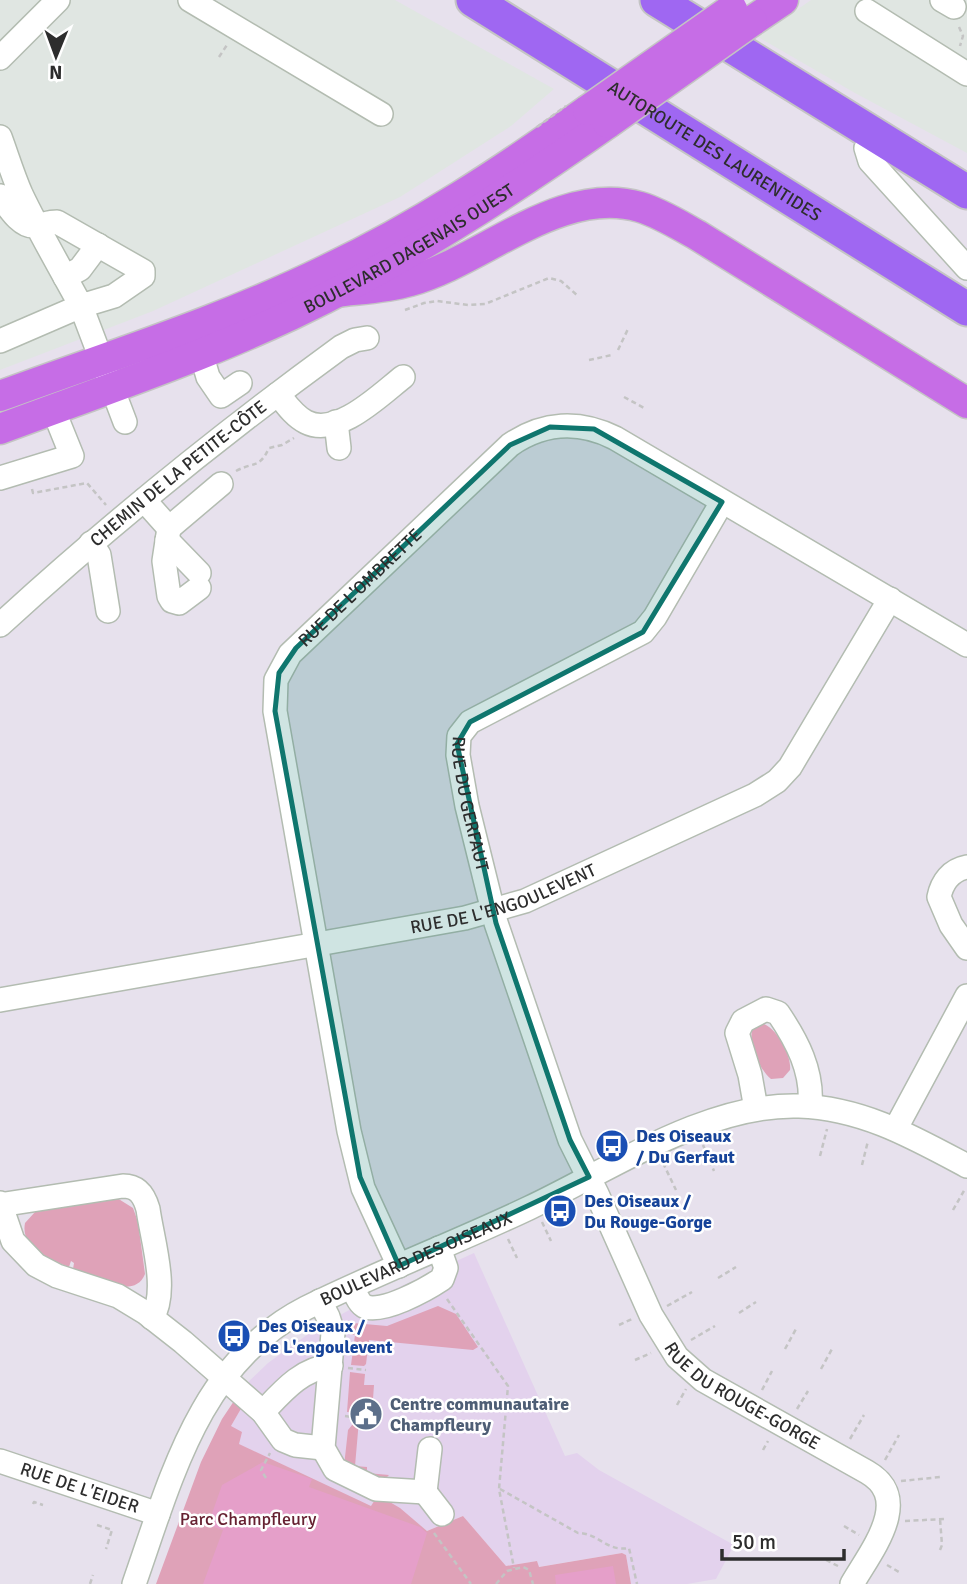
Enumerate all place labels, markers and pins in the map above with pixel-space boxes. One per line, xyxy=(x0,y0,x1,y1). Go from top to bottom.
place label: Des Oiseaux / Du Gerfaut xyxy=(636,1125,735,1168)
bus stop icon: Des Oiseaux / Du Gerfaut xyxy=(593,1127,631,1165)
place label: Des Oiseaux / Du Rouge-Gorge xyxy=(584,1190,712,1233)
bus stop icon: Des Oiseaux / Du Rouge-Gorge xyxy=(541,1192,579,1230)
place label: Des Oiseaux / De L'engoulevent xyxy=(258,1315,393,1358)
bus stop icon: Des Oiseaux / De L'engoulevent xyxy=(215,1317,253,1355)
place label: Centre communautaire Champfleury xyxy=(390,1393,569,1436)
public building icon: Centre communautaire Champfleury xyxy=(347,1395,385,1433)

